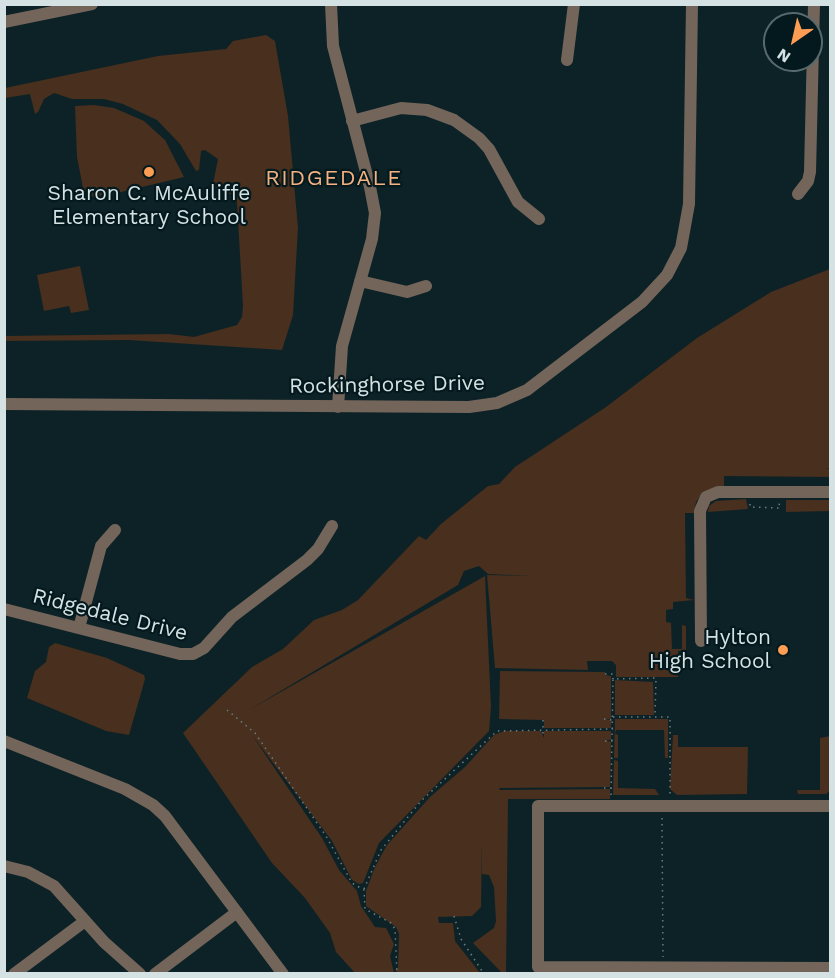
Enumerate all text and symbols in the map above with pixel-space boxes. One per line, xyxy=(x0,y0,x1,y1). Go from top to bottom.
north arrow xyxy=(763,12,823,72)
text: N xyxy=(774,44,794,67)
marker: Sharon C. McAuliffe Elementary School xyxy=(142,165,156,179)
district label: RIDGEDALE xyxy=(265,166,403,192)
place label: Sharon C. McAuliffe Elementary School xyxy=(48,181,250,231)
street label: Rockinghorse Drive xyxy=(289,371,485,399)
street label: Ridgedale Drive xyxy=(30,584,190,646)
place label: Hylton High School xyxy=(649,625,771,675)
marker: Hylton High School xyxy=(776,643,790,657)

